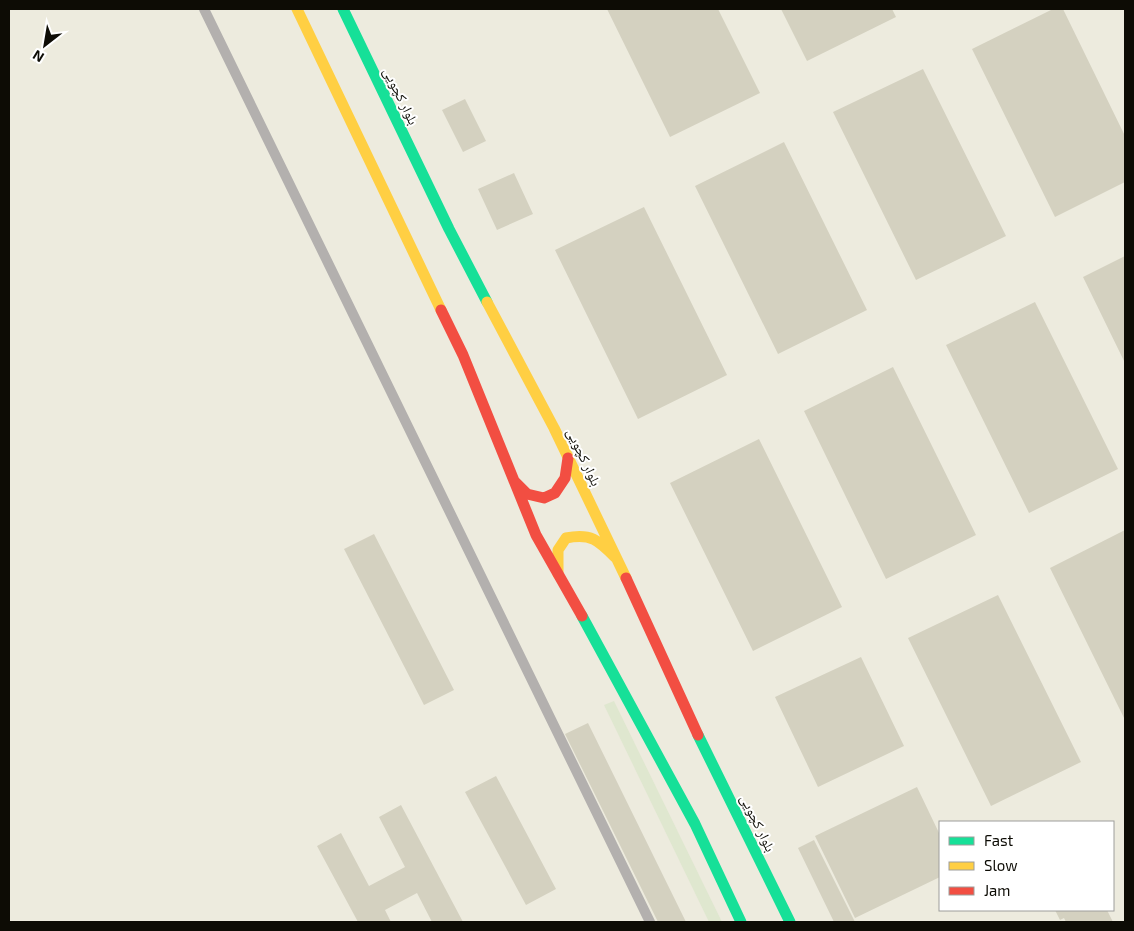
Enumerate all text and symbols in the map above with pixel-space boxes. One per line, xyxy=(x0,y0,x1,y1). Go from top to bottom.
north arrow xyxy=(20,20,70,70)
text: N xyxy=(29,47,47,66)
street label: بلوار کچویی xyxy=(379,64,423,128)
street label: بلوار کچویی xyxy=(563,425,605,489)
street label: بلوار کچویی xyxy=(736,791,780,855)
legend xyxy=(939,821,1114,911)
text: Fast xyxy=(984,831,1014,849)
text: Slow xyxy=(984,856,1018,874)
text: Jam xyxy=(984,881,1010,899)

